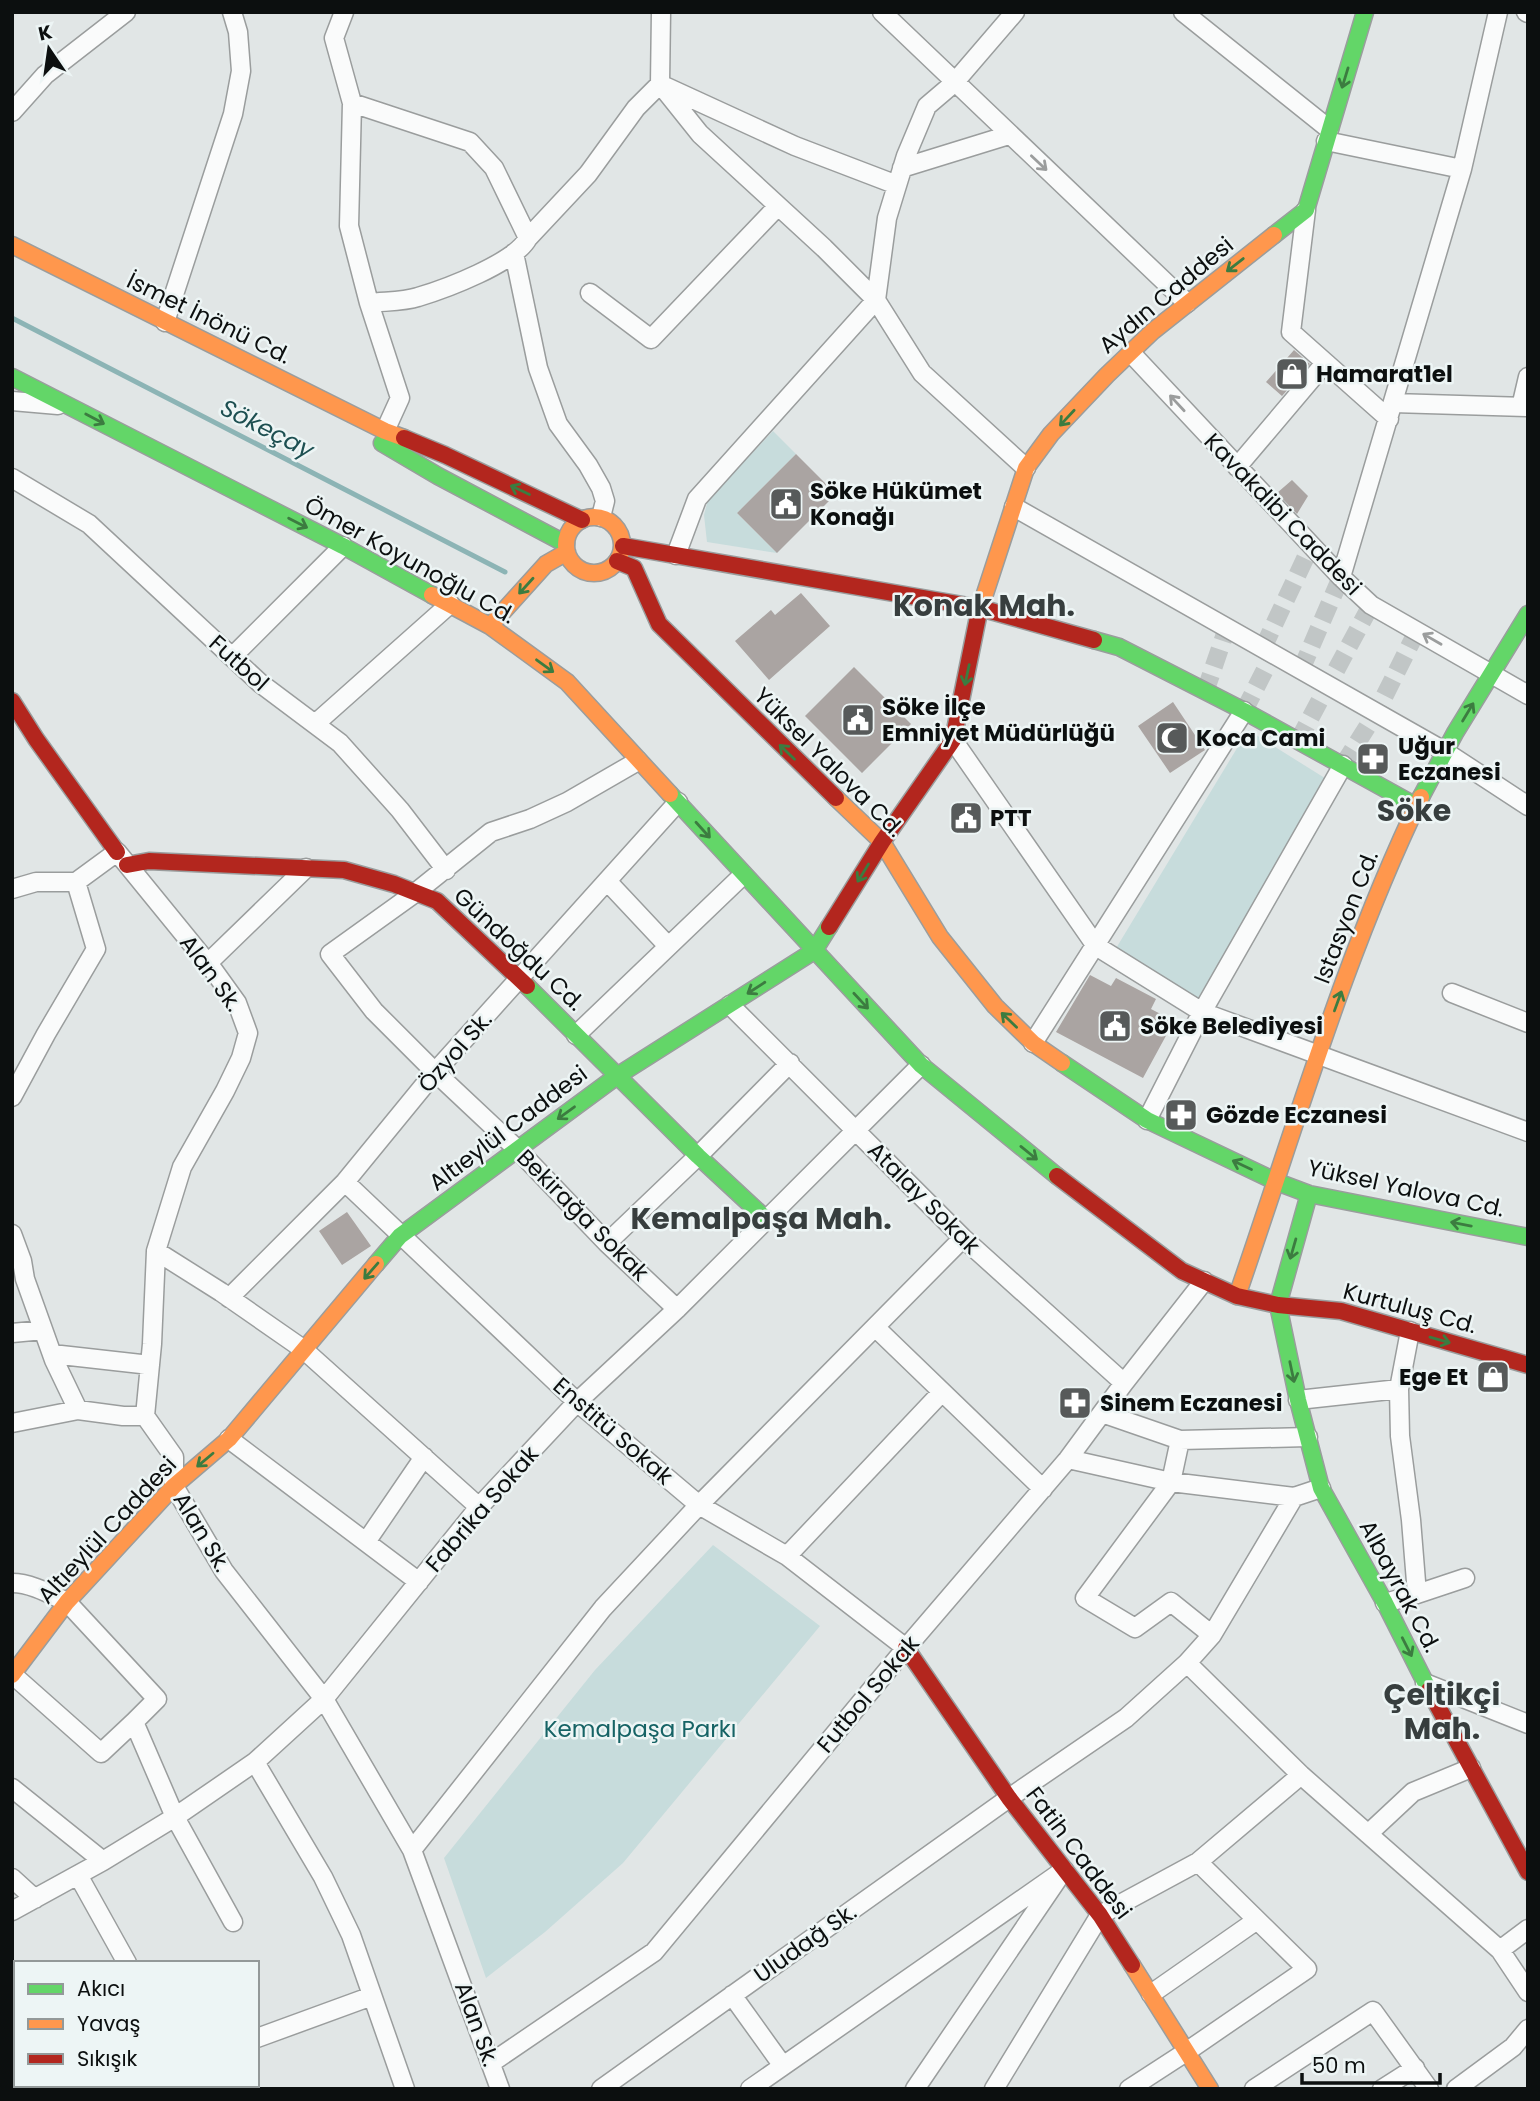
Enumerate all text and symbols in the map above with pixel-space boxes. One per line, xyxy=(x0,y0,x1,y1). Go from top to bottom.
north arrow xyxy=(14,14,84,84)
text: K xyxy=(36,18,55,48)
one-way arrow xyxy=(1337,66,1350,88)
one-way arrow xyxy=(1030,155,1047,172)
street label: Aydın Caddesi xyxy=(1092,229,1240,361)
one-way arrow xyxy=(1227,257,1245,272)
street label: İsmet İnönü Cd. xyxy=(122,264,296,372)
shop icon: Hamarat1el xyxy=(1273,355,1311,393)
place label: Hamarat1el xyxy=(1316,358,1453,390)
water label: Sökeçay xyxy=(215,391,321,467)
one-way arrow xyxy=(1169,395,1186,412)
one-way arrow xyxy=(1059,409,1076,426)
one-way arrow xyxy=(84,413,105,427)
street label: Kavakdibi Caddesi xyxy=(1197,426,1369,602)
place label: Söke Hükümet Konağı xyxy=(810,475,982,533)
one-way arrow xyxy=(510,483,531,497)
public building icon: Söke Hükümet Konağı xyxy=(767,485,805,523)
street label: Ömer Koyunoğlu Cd. xyxy=(299,489,521,631)
one-way arrow xyxy=(287,516,307,530)
one-way arrow xyxy=(518,577,534,595)
district label: Konak Mah. xyxy=(893,584,1075,627)
street label: Futbol xyxy=(202,627,276,699)
one-way arrow xyxy=(1422,632,1442,646)
one-way arrow xyxy=(535,659,554,673)
one-way arrow xyxy=(959,663,973,686)
street label: Yüksel Yalova Cd. xyxy=(747,680,911,844)
place label: Söke İlçe Emniyet Müdürlüğü xyxy=(882,691,1115,749)
public building icon: Söke İlçe Emniyet Müdürlüğü xyxy=(839,701,877,739)
one-way arrow xyxy=(1461,703,1475,723)
mosque icon: Koca Cami xyxy=(1153,719,1191,757)
place label: Koca Cami xyxy=(1196,722,1325,754)
place label: Uğur Eczanesi xyxy=(1398,730,1501,788)
pharmacy icon: Uğur Eczanesi xyxy=(1354,740,1392,778)
one-way arrow xyxy=(779,743,796,760)
district label: Söke xyxy=(1377,789,1451,832)
public building icon: PTT xyxy=(947,799,985,837)
place label: PTT xyxy=(990,802,1032,834)
one-way arrow xyxy=(695,821,711,839)
street label: Istasyon Cd. xyxy=(1306,846,1386,988)
one-way arrow xyxy=(855,863,869,883)
street label: Gündoğdu Cd. xyxy=(447,880,591,1018)
street label: Alan Sk. xyxy=(172,928,250,1018)
one-way arrow xyxy=(747,982,767,996)
one-way arrow xyxy=(1333,991,1345,1013)
one-way arrow xyxy=(852,992,869,1009)
street label: Özyol Sk. xyxy=(411,1004,499,1100)
public building icon: Söke Belediyesi xyxy=(1096,1007,1134,1045)
place label: Söke Belediyesi xyxy=(1140,1010,1323,1042)
one-way arrow xyxy=(1001,1011,1018,1028)
street label: Altıeylül Caddesi xyxy=(422,1058,594,1198)
pharmacy icon: Gözde Eczanesi xyxy=(1162,1096,1200,1134)
place label: Gözde Eczanesi xyxy=(1206,1099,1387,1131)
one-way arrow xyxy=(557,1106,576,1120)
street label: Atalay Sokak xyxy=(861,1135,987,1261)
street label: Bekirağa Sokak xyxy=(510,1142,656,1288)
one-way arrow xyxy=(1020,1145,1038,1161)
street label: Yüksel Yalova Cd. xyxy=(1305,1152,1507,1224)
one-way arrow xyxy=(1232,1158,1253,1171)
district label: Kemalpaşa Mah. xyxy=(630,1197,892,1240)
one-way arrow xyxy=(1450,1217,1473,1230)
one-way arrow xyxy=(1286,1238,1299,1260)
one-way arrow xyxy=(363,1261,379,1279)
street label: Kurtuluş Cd. xyxy=(1340,1275,1480,1341)
one-way arrow xyxy=(1429,1334,1451,1347)
shop icon: Ege Et xyxy=(1474,1358,1512,1396)
one-way arrow xyxy=(1286,1360,1300,1383)
place label: Ege Et xyxy=(1399,1361,1468,1393)
street label: Enstitü Sokak xyxy=(546,1370,680,1492)
pharmacy icon: Sinem Eczanesi xyxy=(1056,1384,1094,1422)
place label: Sinem Eczanesi xyxy=(1100,1387,1283,1419)
street label: Fabrika Sokak xyxy=(418,1439,546,1579)
street label: Altıeylül Caddesi xyxy=(30,1449,184,1611)
one-way arrow xyxy=(196,1452,214,1468)
street label: Alan Sk. xyxy=(166,1486,238,1578)
street label: Albayrak Cd. xyxy=(1352,1514,1448,1658)
street label: Futbol Sokak xyxy=(809,1628,927,1760)
one-way arrow xyxy=(1401,1636,1414,1657)
district label: Çeltikçi Mah. xyxy=(1384,1673,1500,1750)
park label: Kemalpaşa Parkı xyxy=(544,1713,736,1745)
street label: Fatih Caddesi xyxy=(1019,1780,1139,1926)
street label: Uludağ Sk. xyxy=(747,1896,863,1990)
legend xyxy=(14,1961,259,2087)
text: Akıcı xyxy=(77,1974,125,2003)
street label: Alan Sk. xyxy=(447,1977,507,2071)
text: Yavaş xyxy=(77,2009,140,2038)
scale bar xyxy=(1302,2042,1440,2086)
text: Sıkışık xyxy=(77,2044,138,2073)
text: 50 m xyxy=(1312,2051,1366,2080)

